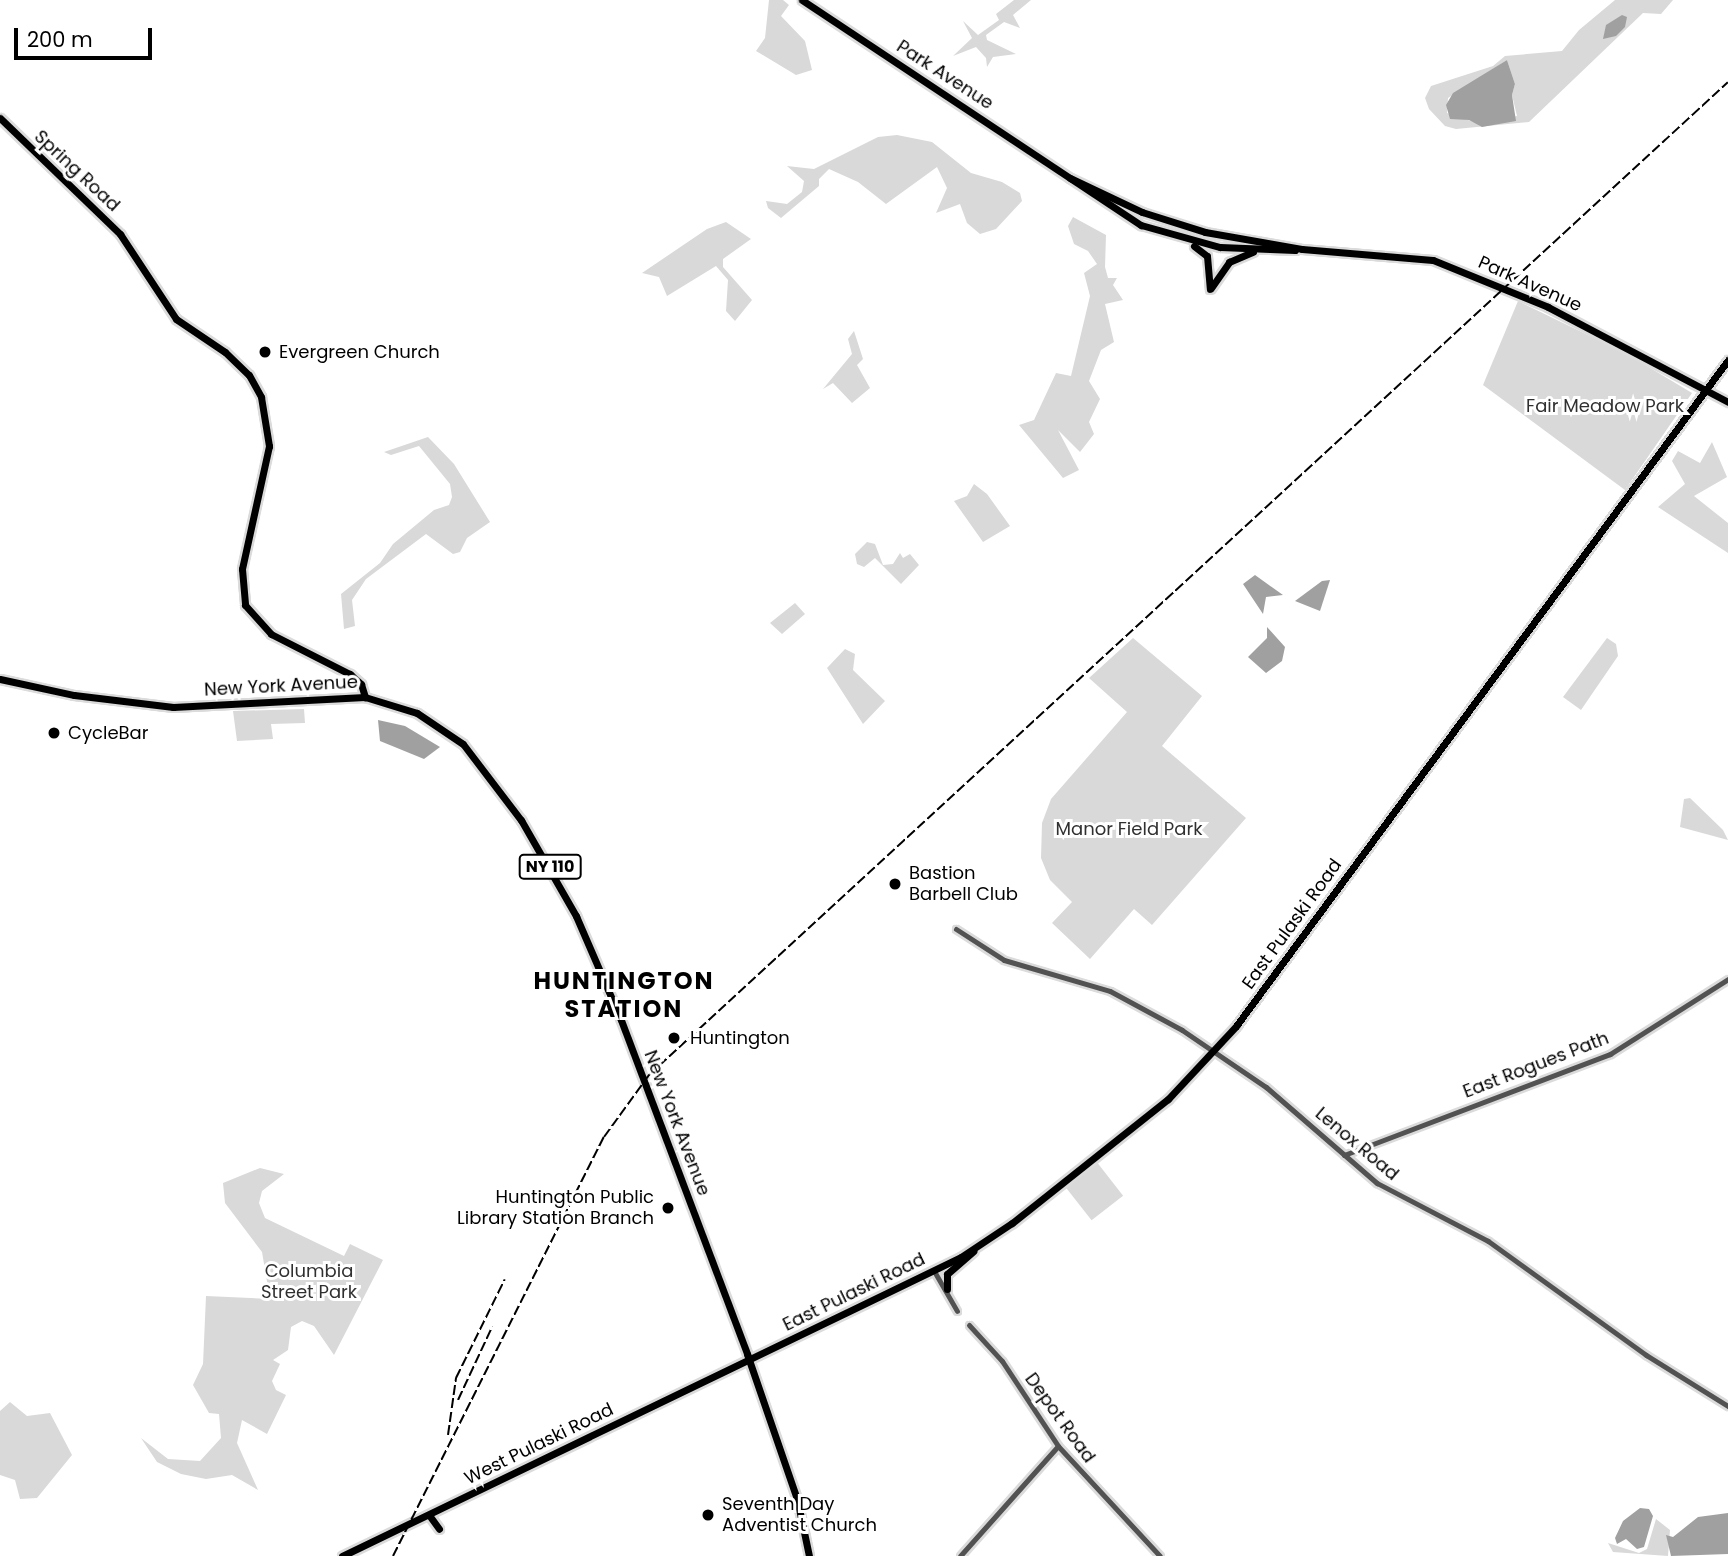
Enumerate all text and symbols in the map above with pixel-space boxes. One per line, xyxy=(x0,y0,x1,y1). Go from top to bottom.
scale bar xyxy=(18,14,156,58)
text: 200 m xyxy=(27,25,93,54)
street label: Park Avenue xyxy=(893,36,997,114)
street label: Spring Road xyxy=(30,126,124,216)
street label: Park Avenue xyxy=(1475,252,1585,316)
place label: Evergreen Church xyxy=(279,341,440,363)
marker: Evergreen Church xyxy=(257,344,273,360)
park label: Fair Meadow Park xyxy=(1526,395,1684,417)
street label: New York Avenue xyxy=(204,671,358,701)
place label: CycleBar xyxy=(68,722,148,744)
marker: CycleBar xyxy=(46,725,62,741)
park label: Manor Field Park xyxy=(1056,818,1202,840)
road number: NY 110 xyxy=(518,854,582,880)
street label: East Pulaski Road xyxy=(1238,855,1346,993)
place label: Bastion Barbell Club xyxy=(909,863,1018,906)
marker: Bastion Barbell Club xyxy=(887,876,903,892)
district label: HUNTINGTON STATION xyxy=(535,967,713,1023)
place label: Huntington xyxy=(690,1027,790,1049)
street label: East Rogues Path xyxy=(1460,1027,1612,1103)
marker: Huntington xyxy=(664,1028,684,1048)
street label: New York Avenue xyxy=(639,1047,715,1199)
street label: Lenox Road xyxy=(1311,1103,1403,1185)
place label: Huntington Public Library Station Branch xyxy=(457,1187,654,1230)
marker: Huntington Public Library Station Branch xyxy=(660,1200,676,1216)
street label: East Pulaski Road xyxy=(779,1248,929,1336)
park label: Columbia Street Park xyxy=(261,1261,357,1304)
street label: Depot Road xyxy=(1020,1369,1100,1467)
street label: West Pulaski Road xyxy=(461,1399,617,1489)
place label: Seventh Day Adventist Church xyxy=(722,1494,877,1536)
marker: Seventh Day Adventist Church xyxy=(700,1507,716,1523)

